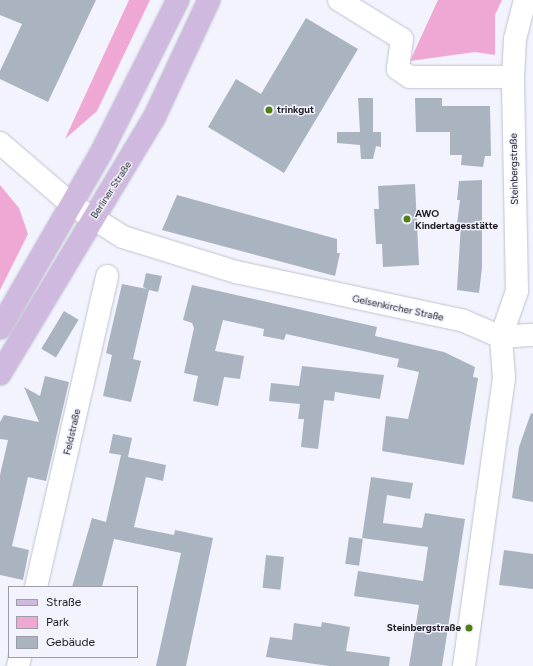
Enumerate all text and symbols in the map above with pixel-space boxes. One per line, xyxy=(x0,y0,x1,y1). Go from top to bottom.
place label: trinkgut xyxy=(277,104,314,116)
marker: trinkgut xyxy=(264,105,274,115)
street label: Steinbergstraße xyxy=(507,133,521,205)
street label: Berliner Straße xyxy=(88,159,134,221)
place label: AWO Kindertagesstätte xyxy=(415,207,498,230)
marker: AWO Kindertagesstätte xyxy=(402,214,412,224)
street label: Gelsenkircher Straße xyxy=(351,292,445,324)
street label: Feldstraße xyxy=(61,408,83,456)
legend xyxy=(8,586,138,658)
text: Straße xyxy=(46,595,81,609)
text: Park xyxy=(46,615,69,629)
place label: Steinbergstraße xyxy=(387,622,461,634)
marker: Steinbergstraße xyxy=(464,623,474,633)
text: Gebäude xyxy=(46,635,95,649)

